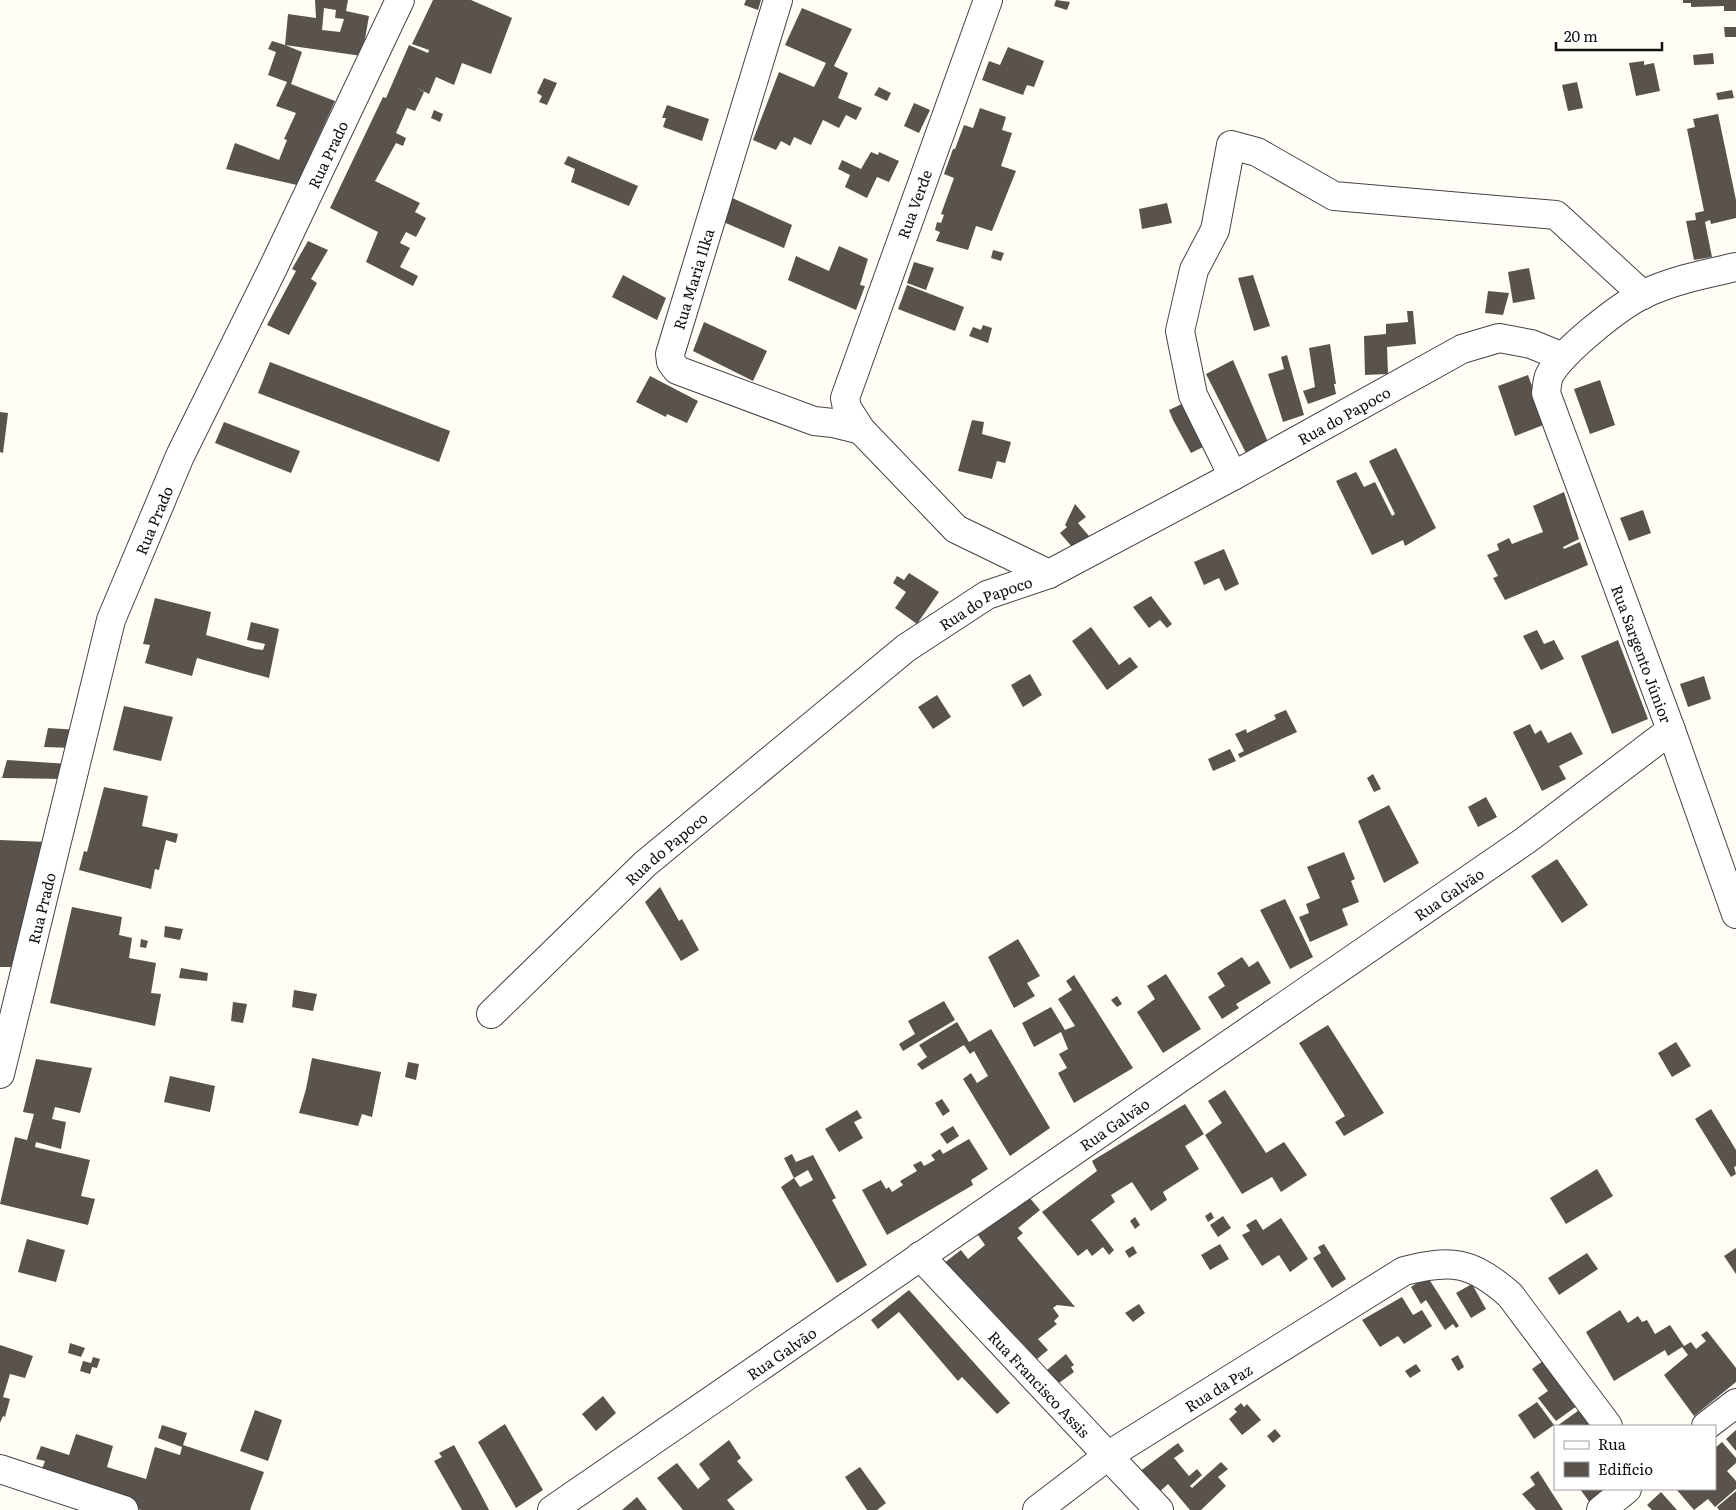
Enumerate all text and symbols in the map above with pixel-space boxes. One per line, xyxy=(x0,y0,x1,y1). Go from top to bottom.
scale bar xyxy=(1556,20,1662,52)
text: 20 m xyxy=(1564,24,1598,47)
street label: Rua Prado xyxy=(301,116,353,192)
street label: Rua Verde xyxy=(891,166,937,242)
street label: Rua Maria Ilka xyxy=(667,225,720,333)
street label: Rua do Papoco xyxy=(1293,380,1394,450)
street label: Rua Prado xyxy=(128,482,178,558)
street label: Rua do Papoco xyxy=(934,569,1035,635)
street label: Rua Sargento Júnior xyxy=(1607,581,1679,726)
street label: Rua do Papoco xyxy=(619,806,712,890)
street label: Rua Galvão xyxy=(1409,861,1488,926)
street label: Rua Prado xyxy=(21,870,60,946)
street label: Rua Galvão xyxy=(1074,1091,1154,1156)
street label: Rua Galvão xyxy=(741,1320,821,1385)
street label: Rua Francisco Assis xyxy=(984,1325,1096,1442)
street label: Rua da Paz xyxy=(1180,1357,1256,1417)
legend xyxy=(1554,1425,1716,1490)
text: Rua xyxy=(1598,1432,1627,1455)
text: Edifício xyxy=(1598,1457,1653,1480)

